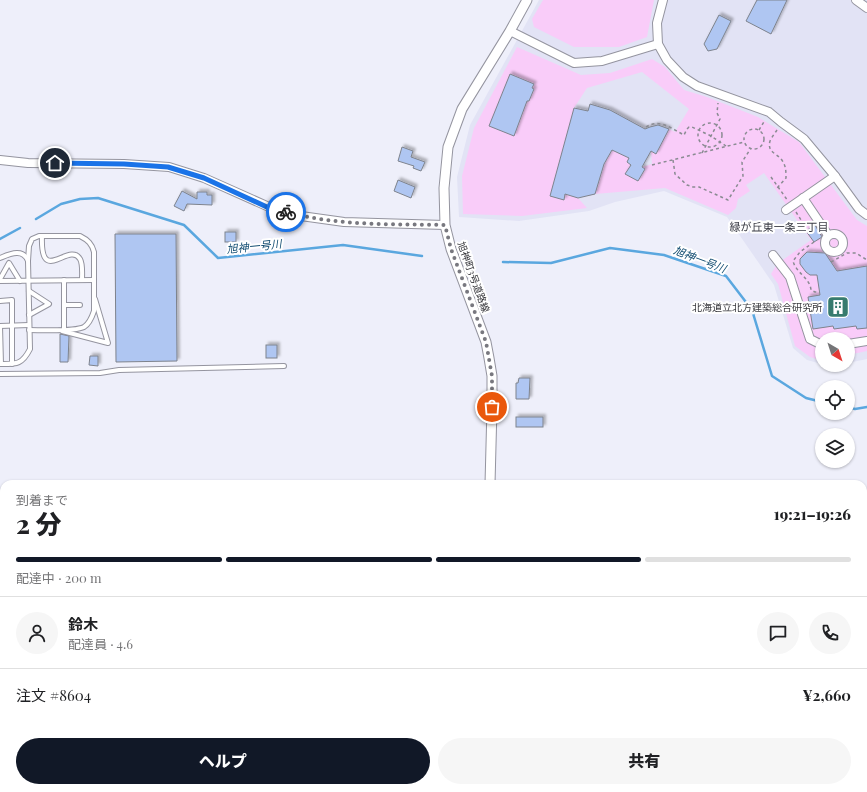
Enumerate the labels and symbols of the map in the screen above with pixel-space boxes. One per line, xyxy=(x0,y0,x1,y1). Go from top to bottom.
pin xyxy=(38,146,72,180)
courier xyxy=(266,192,306,232)
district label: 緑が丘東一条三丁目 xyxy=(730,219,829,234)
water label: 旭神一号川 xyxy=(226,236,283,256)
street label: 旭神町3号道路線 xyxy=(455,240,493,314)
water label: 旭神一号川 xyxy=(672,242,729,276)
building icon: 北海道立北方建築総合研究所 xyxy=(825,294,851,320)
place label: 北海道立北方建築総合研究所 xyxy=(692,300,822,314)
north arrow xyxy=(815,332,855,372)
pin xyxy=(475,390,509,424)

